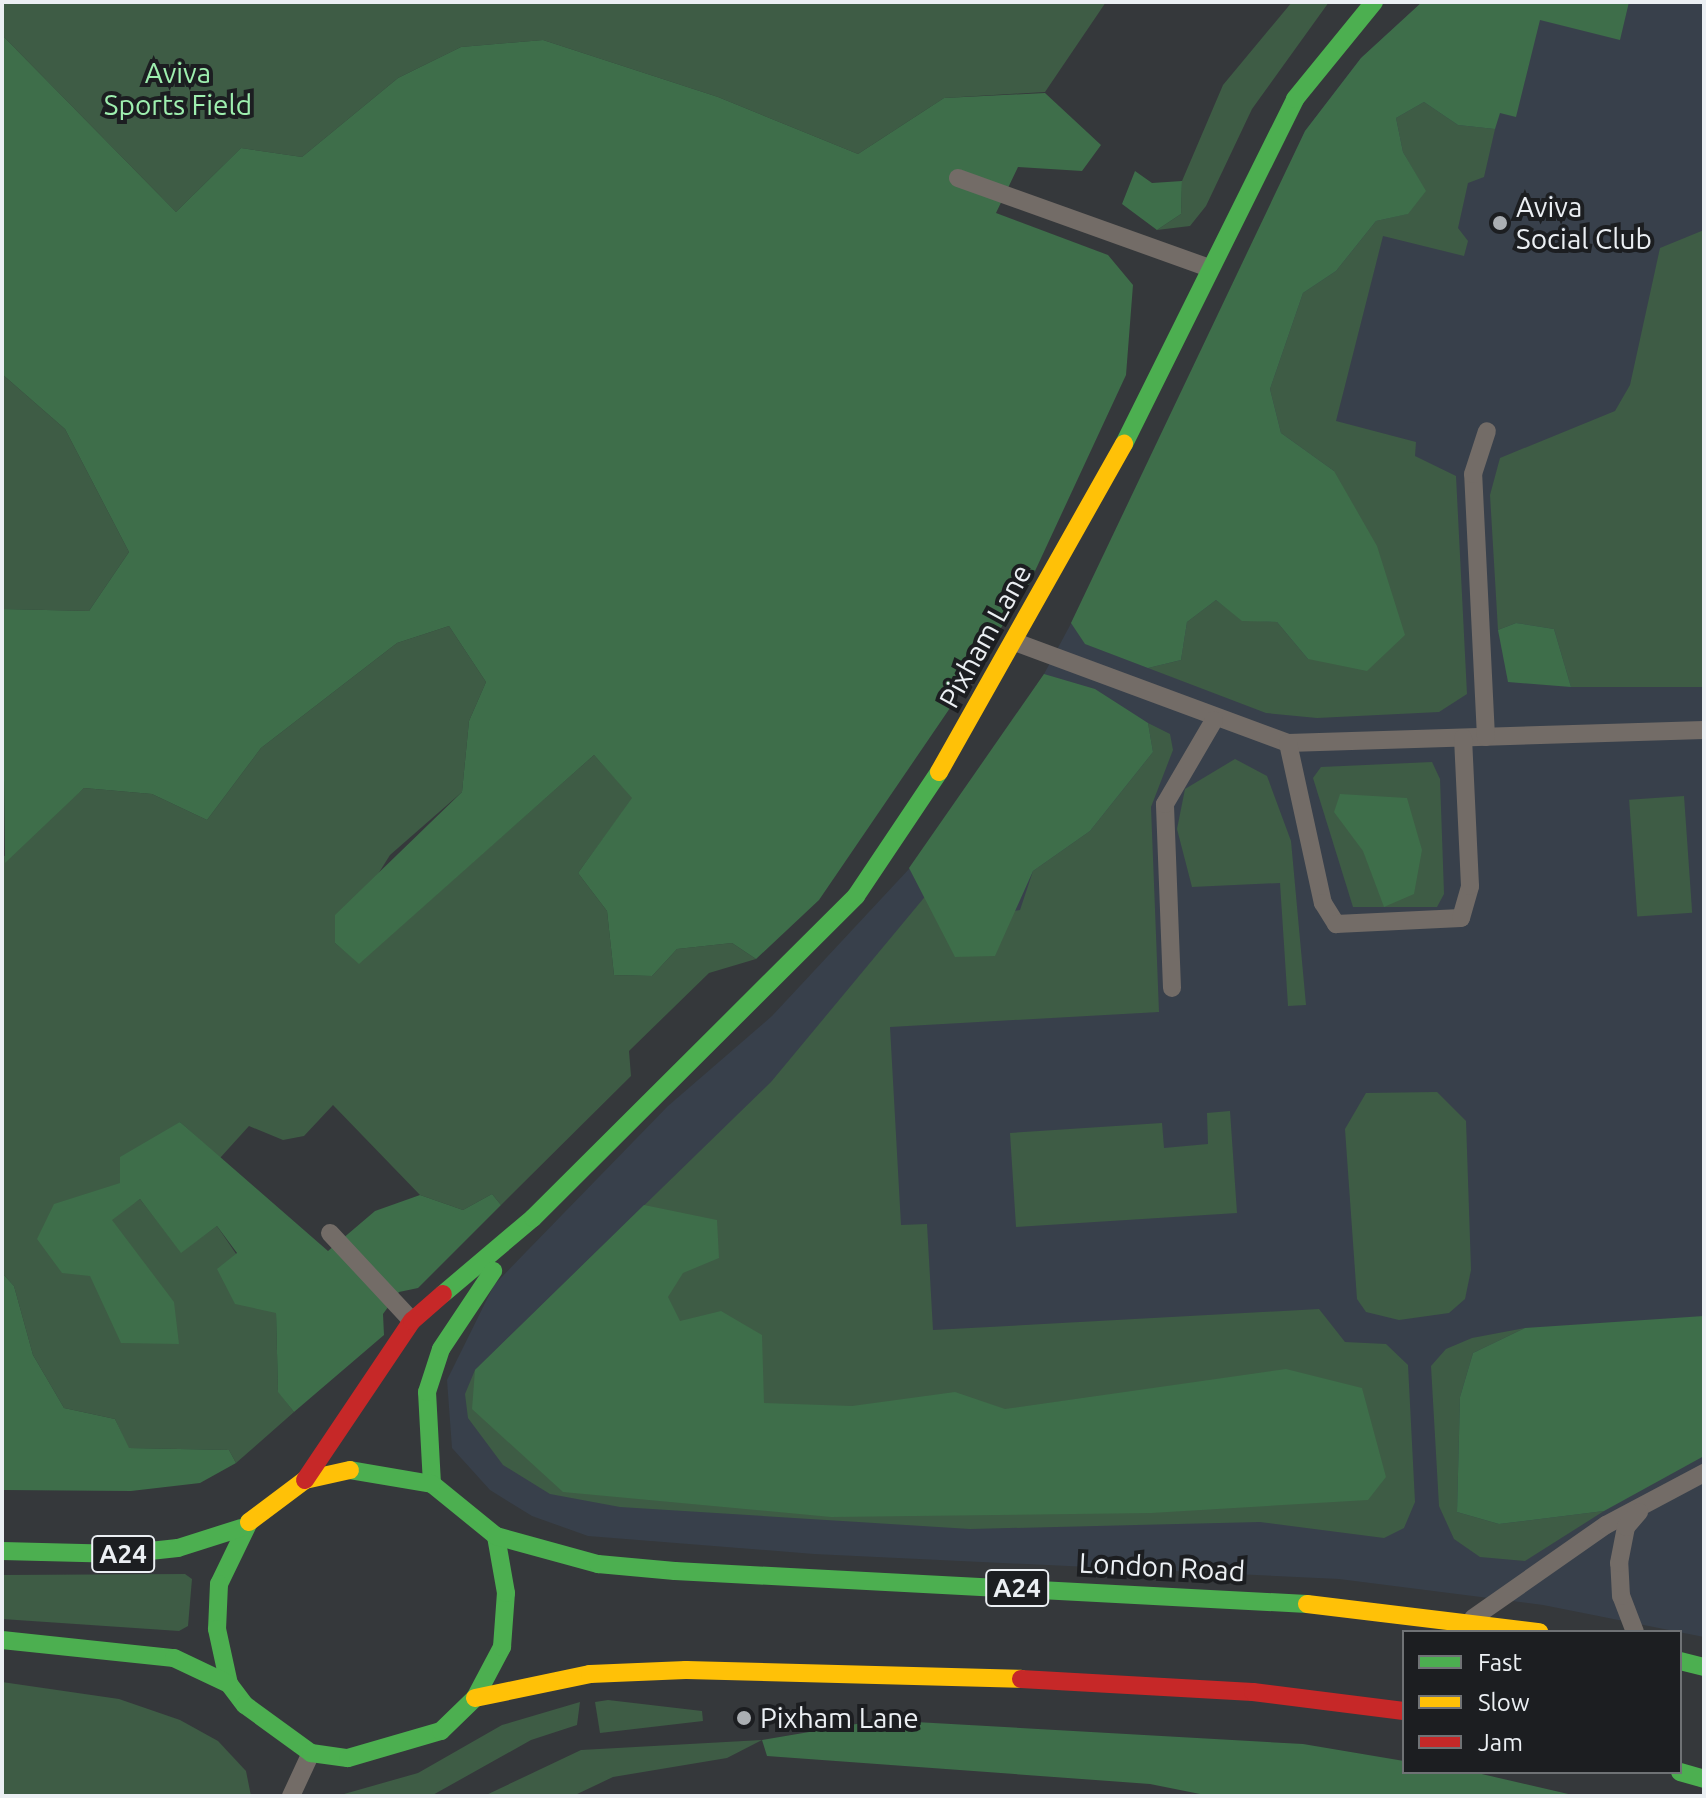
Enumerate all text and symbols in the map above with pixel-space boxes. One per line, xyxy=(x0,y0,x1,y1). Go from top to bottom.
park label: Aviva Sports Field xyxy=(104,56,252,122)
place label: Aviva Social Club xyxy=(1516,190,1652,256)
marker: Aviva Social Club xyxy=(1491,214,1509,232)
street label: Pixham Lane xyxy=(932,558,1038,714)
road number: A24 xyxy=(91,1532,155,1576)
street label: London Road xyxy=(1078,1546,1246,1588)
road number: A24 xyxy=(985,1566,1049,1610)
legend xyxy=(1402,1630,1682,1774)
text: Fast xyxy=(1478,1649,1522,1676)
text: Slow xyxy=(1478,1689,1530,1716)
place label: Pixham Lane xyxy=(760,1701,919,1735)
marker: Pixham Lane xyxy=(735,1709,753,1727)
text: Jam xyxy=(1478,1729,1523,1756)

